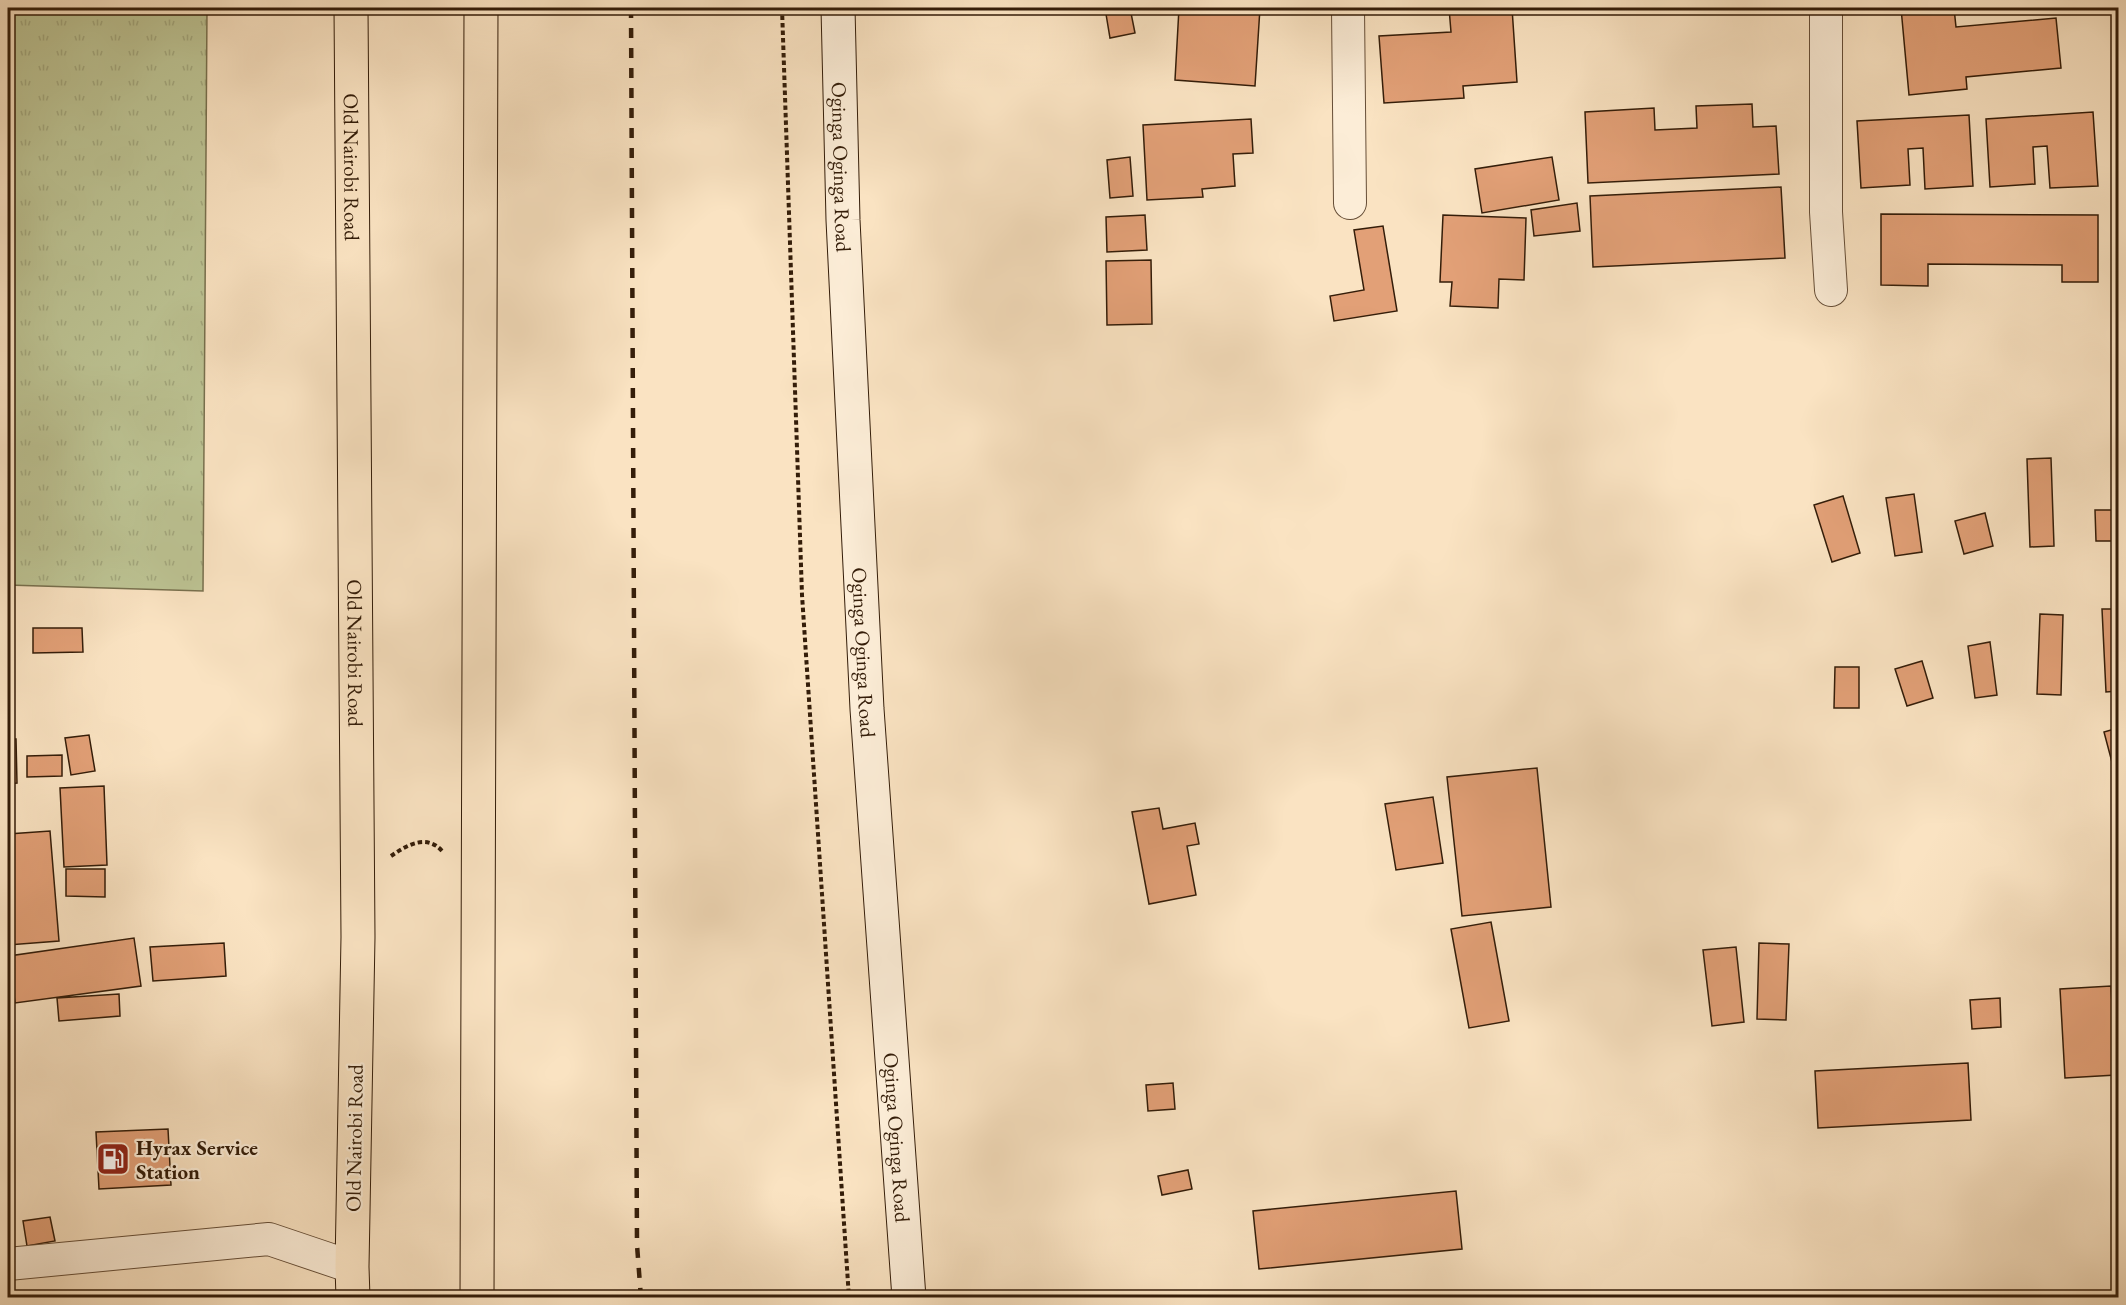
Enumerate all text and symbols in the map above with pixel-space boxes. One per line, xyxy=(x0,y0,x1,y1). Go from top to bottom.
street label: Oginga Oginga Road xyxy=(826,82,858,253)
street label: Old Nairobi Road xyxy=(338,93,366,241)
street label: Oginga Oginga Road xyxy=(847,567,883,739)
street label: Old Nairobi Road xyxy=(342,579,370,727)
street label: Oginga Oginga Road xyxy=(878,1051,917,1224)
street label: Old Nairobi Road xyxy=(339,1064,369,1212)
place label: Hyrax Service Station xyxy=(136,1134,258,1185)
fuel station icon: Hyrax Service Station xyxy=(95,1141,131,1177)

